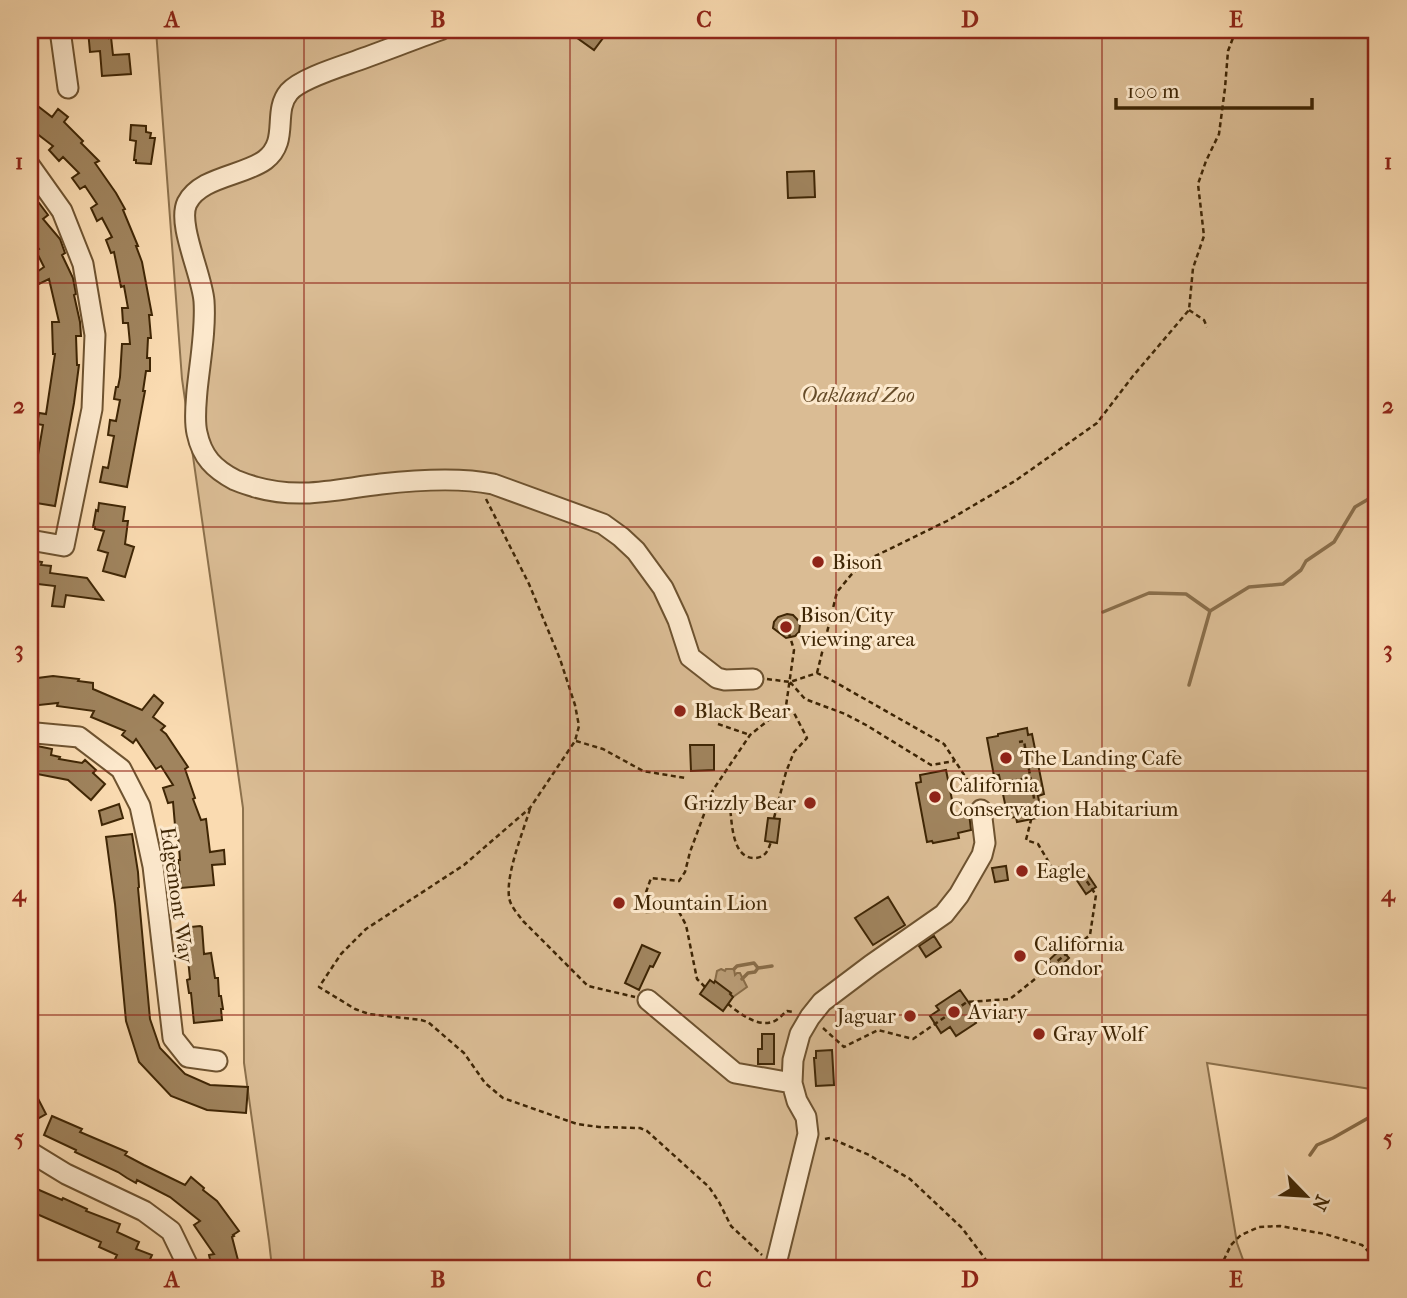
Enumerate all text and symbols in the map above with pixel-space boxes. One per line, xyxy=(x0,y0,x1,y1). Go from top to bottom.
text: A xyxy=(163,6,181,33)
text: B xyxy=(431,6,446,33)
text: C xyxy=(696,6,712,33)
text: D xyxy=(961,6,979,33)
text: E xyxy=(1229,6,1243,33)
scale bar xyxy=(1116,66,1312,110)
text: 100 m xyxy=(1127,79,1180,103)
text: 1 xyxy=(15,148,23,175)
text: 1 xyxy=(1384,148,1392,175)
park label: Oakland Zoo xyxy=(801,383,915,407)
text: 2 xyxy=(13,392,25,419)
text: 2 xyxy=(1382,392,1394,419)
place label: Bison xyxy=(832,550,882,574)
marker: Bison xyxy=(810,554,826,570)
place label: Bison/City viewing area xyxy=(800,603,915,651)
marker: Bison/City viewing area xyxy=(778,619,794,635)
text: 3 xyxy=(14,636,24,663)
text: 3 xyxy=(1383,636,1393,663)
place label: Black Bear xyxy=(694,699,790,723)
marker: Black Bear xyxy=(672,703,688,719)
place label: The Landing Cafe xyxy=(1020,746,1182,770)
marker: The Landing Cafe xyxy=(998,750,1014,766)
place label: California Conservation Habitarium xyxy=(949,773,1179,821)
marker: California Conservation Habitarium xyxy=(927,789,943,805)
place label: Grizzly Bear xyxy=(684,791,796,815)
marker: Grizzly Bear xyxy=(802,795,818,811)
street label: Edgemont Way xyxy=(156,825,199,966)
place label: Eagle xyxy=(1036,859,1086,883)
marker: Eagle xyxy=(1014,863,1030,879)
text: 4 xyxy=(11,880,27,907)
text: 4 xyxy=(1380,880,1396,907)
place label: Mountain Lion xyxy=(633,891,768,915)
marker: Mountain Lion xyxy=(611,895,627,911)
place label: California Condor xyxy=(1034,932,1124,980)
marker: California Condor xyxy=(1012,948,1028,964)
place label: Aviary xyxy=(967,1000,1029,1024)
place label: Jaguar xyxy=(835,1004,896,1028)
marker: Aviary xyxy=(946,1004,962,1020)
marker: Jaguar xyxy=(902,1008,918,1024)
place label: Gray Wolf xyxy=(1053,1022,1148,1046)
marker: Gray Wolf xyxy=(1031,1026,1047,1042)
text: 5 xyxy=(14,1124,24,1151)
text: 5 xyxy=(1383,1124,1393,1151)
north arrow xyxy=(1270,1162,1340,1232)
text: N xyxy=(1307,1192,1334,1214)
text: A xyxy=(163,1266,181,1293)
text: B xyxy=(431,1266,446,1293)
text: C xyxy=(696,1266,712,1293)
text: D xyxy=(961,1266,979,1293)
text: E xyxy=(1229,1266,1243,1293)

